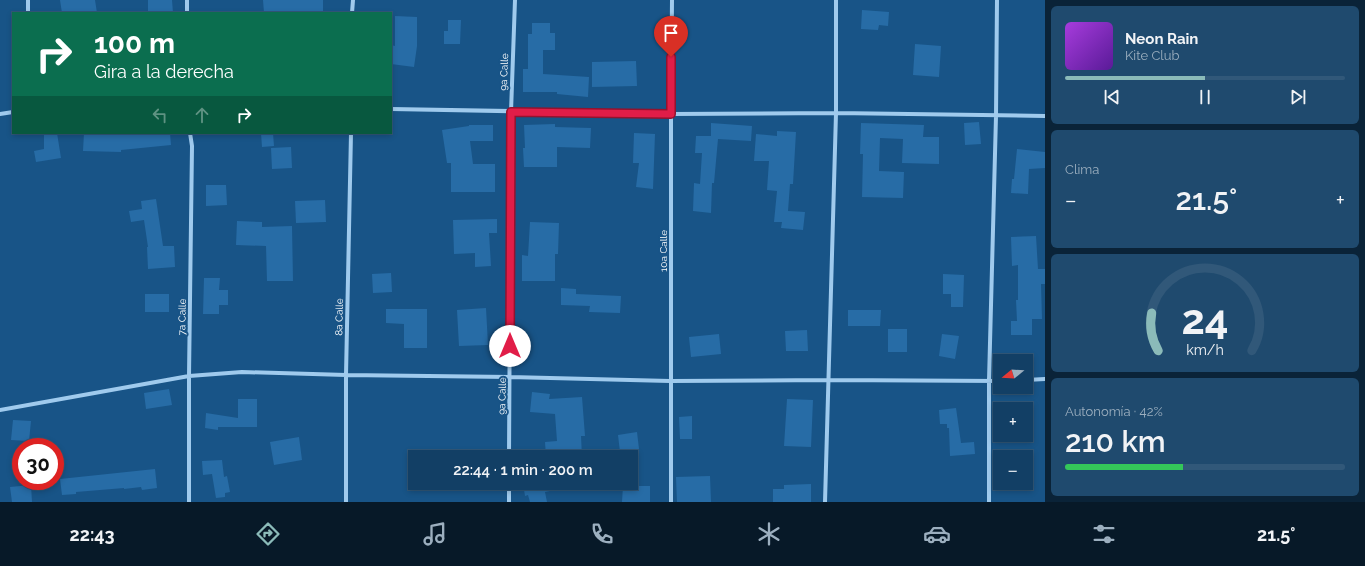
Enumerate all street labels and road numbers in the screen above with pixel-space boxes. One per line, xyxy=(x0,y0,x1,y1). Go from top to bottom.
street label: 9a Calle xyxy=(498,53,510,91)
street label: 10a Calle xyxy=(658,230,669,272)
street label: 7a Calle xyxy=(176,298,188,336)
street label: 8a Calle xyxy=(333,298,345,336)
street label: 9a Calle xyxy=(496,377,508,415)

